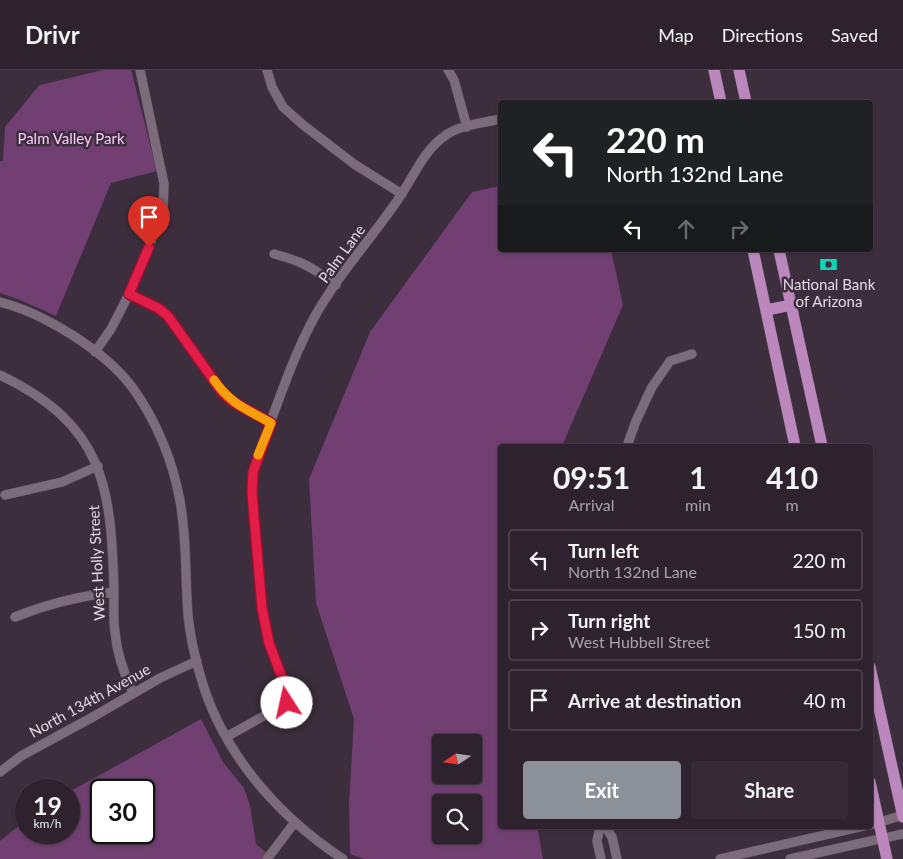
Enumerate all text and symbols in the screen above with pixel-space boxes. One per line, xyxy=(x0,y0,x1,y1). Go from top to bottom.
text: Drivr xyxy=(25,20,80,49)
text: Map xyxy=(658,24,694,46)
text: Directions xyxy=(722,24,803,46)
text: Saved xyxy=(831,24,878,46)
text: 220 m xyxy=(606,118,705,160)
icon: left xyxy=(523,120,588,185)
park label: Palm Valley Park xyxy=(17,129,125,147)
text: North 132nd Lane xyxy=(606,160,783,187)
pin xyxy=(128,196,170,247)
icon: arrive xyxy=(135,203,163,231)
icon: left xyxy=(619,215,647,243)
icon: ahead xyxy=(672,215,700,243)
icon: right xyxy=(725,215,753,243)
street label: Palm Lane xyxy=(314,221,368,286)
bank icon: National Bank of Arizona xyxy=(819,254,839,274)
place label: National Bank of Arizona xyxy=(783,275,876,310)
text: 09:51 xyxy=(553,459,630,495)
text: 1 xyxy=(689,459,707,495)
text: 410 xyxy=(766,459,818,495)
text: Arrival xyxy=(568,495,615,514)
text: min xyxy=(685,495,711,514)
text: m xyxy=(785,495,799,514)
street label: West Holly Street xyxy=(84,504,108,621)
text: Turn left xyxy=(568,539,639,562)
icon: left xyxy=(525,546,553,574)
text: 220 m xyxy=(792,549,846,572)
text: North 132nd Lane xyxy=(568,562,697,581)
text: Turn right xyxy=(568,609,650,632)
icon: right xyxy=(525,616,553,644)
text: 150 m xyxy=(792,619,846,642)
text: West Hubbell Street xyxy=(568,632,710,651)
street label: North 134th Avenue xyxy=(26,659,153,741)
position arrow xyxy=(260,676,312,728)
icon: arrive xyxy=(525,686,553,714)
text: Arrive at destination xyxy=(568,689,741,712)
text: 40 m xyxy=(803,689,846,712)
north arrow xyxy=(432,734,482,784)
map controls xyxy=(432,734,482,844)
button: Exit xyxy=(523,761,681,819)
button: Share xyxy=(691,761,848,819)
speed limit sign: 30 xyxy=(90,779,155,844)
text: 19 xyxy=(33,790,62,820)
button: search xyxy=(432,794,482,844)
text: km/h xyxy=(33,816,62,831)

